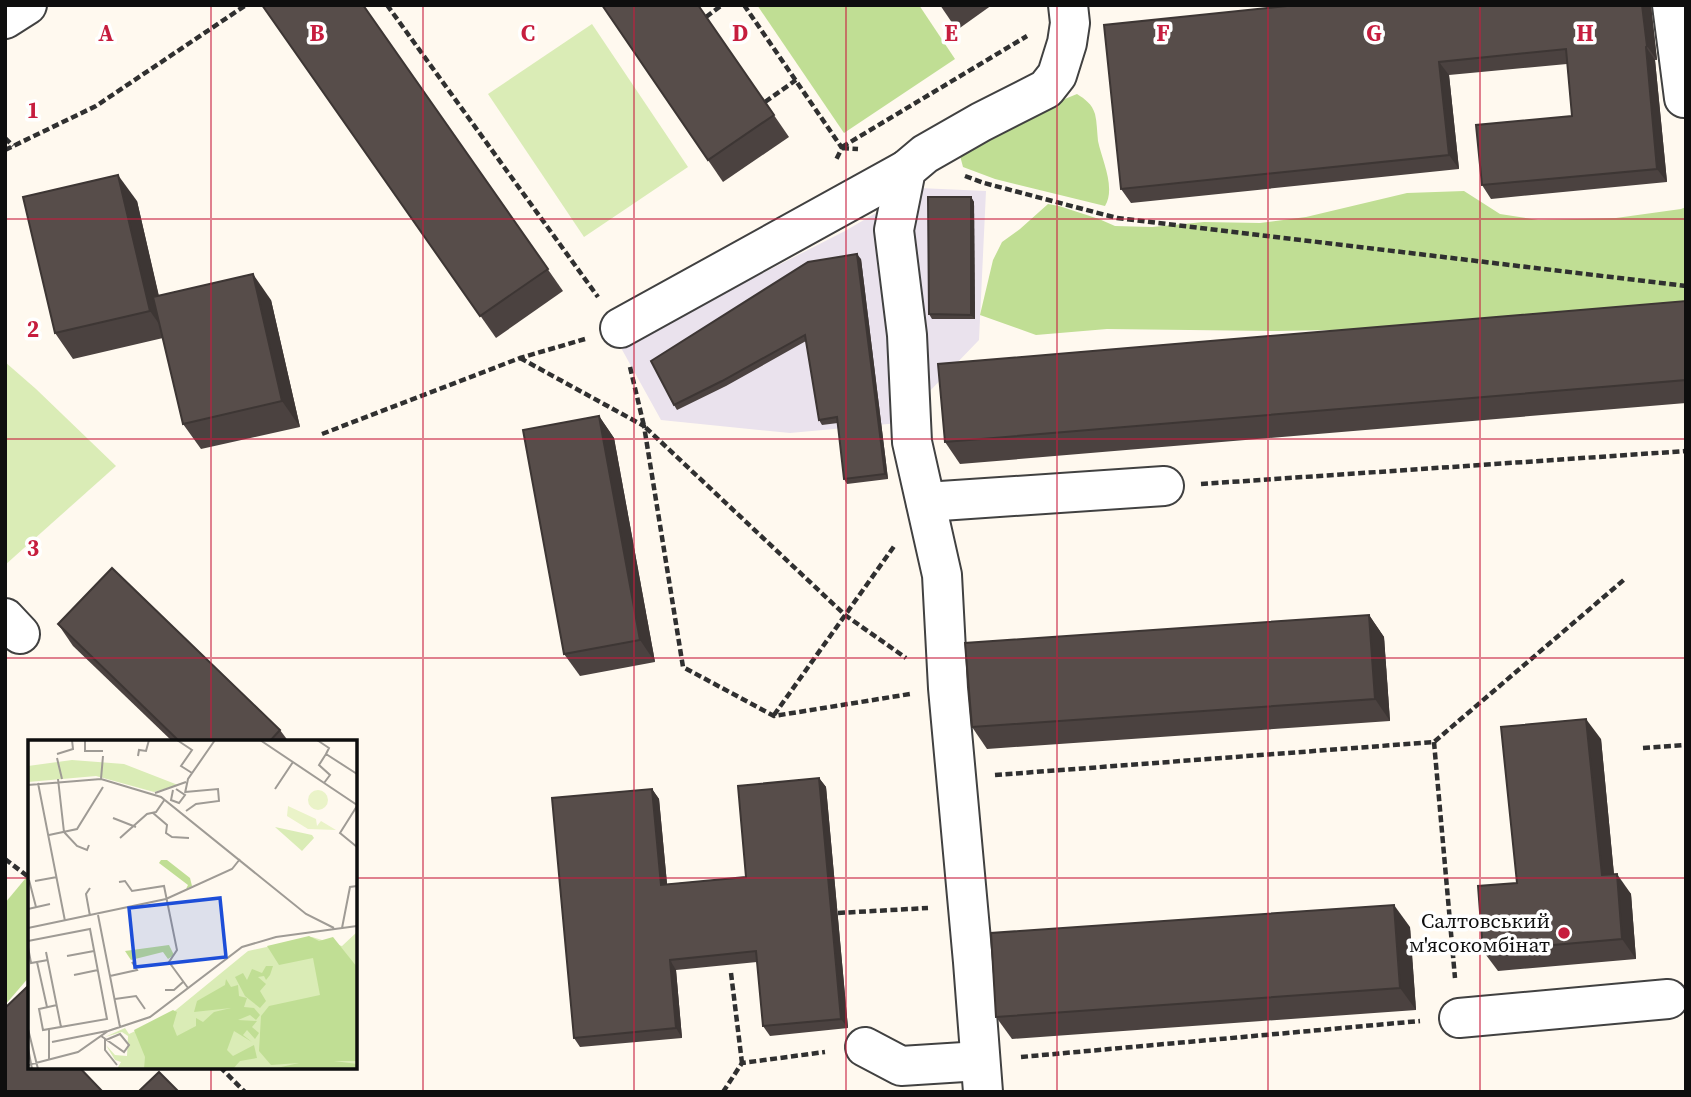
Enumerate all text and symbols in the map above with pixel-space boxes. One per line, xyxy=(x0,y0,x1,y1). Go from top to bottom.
text: A xyxy=(98,17,114,49)
text: B xyxy=(310,17,325,49)
text: C xyxy=(521,17,535,49)
text: D xyxy=(732,17,748,49)
text: E xyxy=(944,17,958,49)
text: F xyxy=(1156,17,1170,49)
text: G xyxy=(1366,17,1382,49)
text: H xyxy=(1576,17,1594,49)
text: 1 xyxy=(27,94,39,126)
text: 2 xyxy=(27,313,39,345)
text: 3 xyxy=(27,532,39,564)
inset map xyxy=(28,740,357,1069)
place label: Салтовський м'ясокомбінат xyxy=(1409,906,1550,959)
marker: Салтовський м'ясокомбінат xyxy=(1556,925,1572,941)

